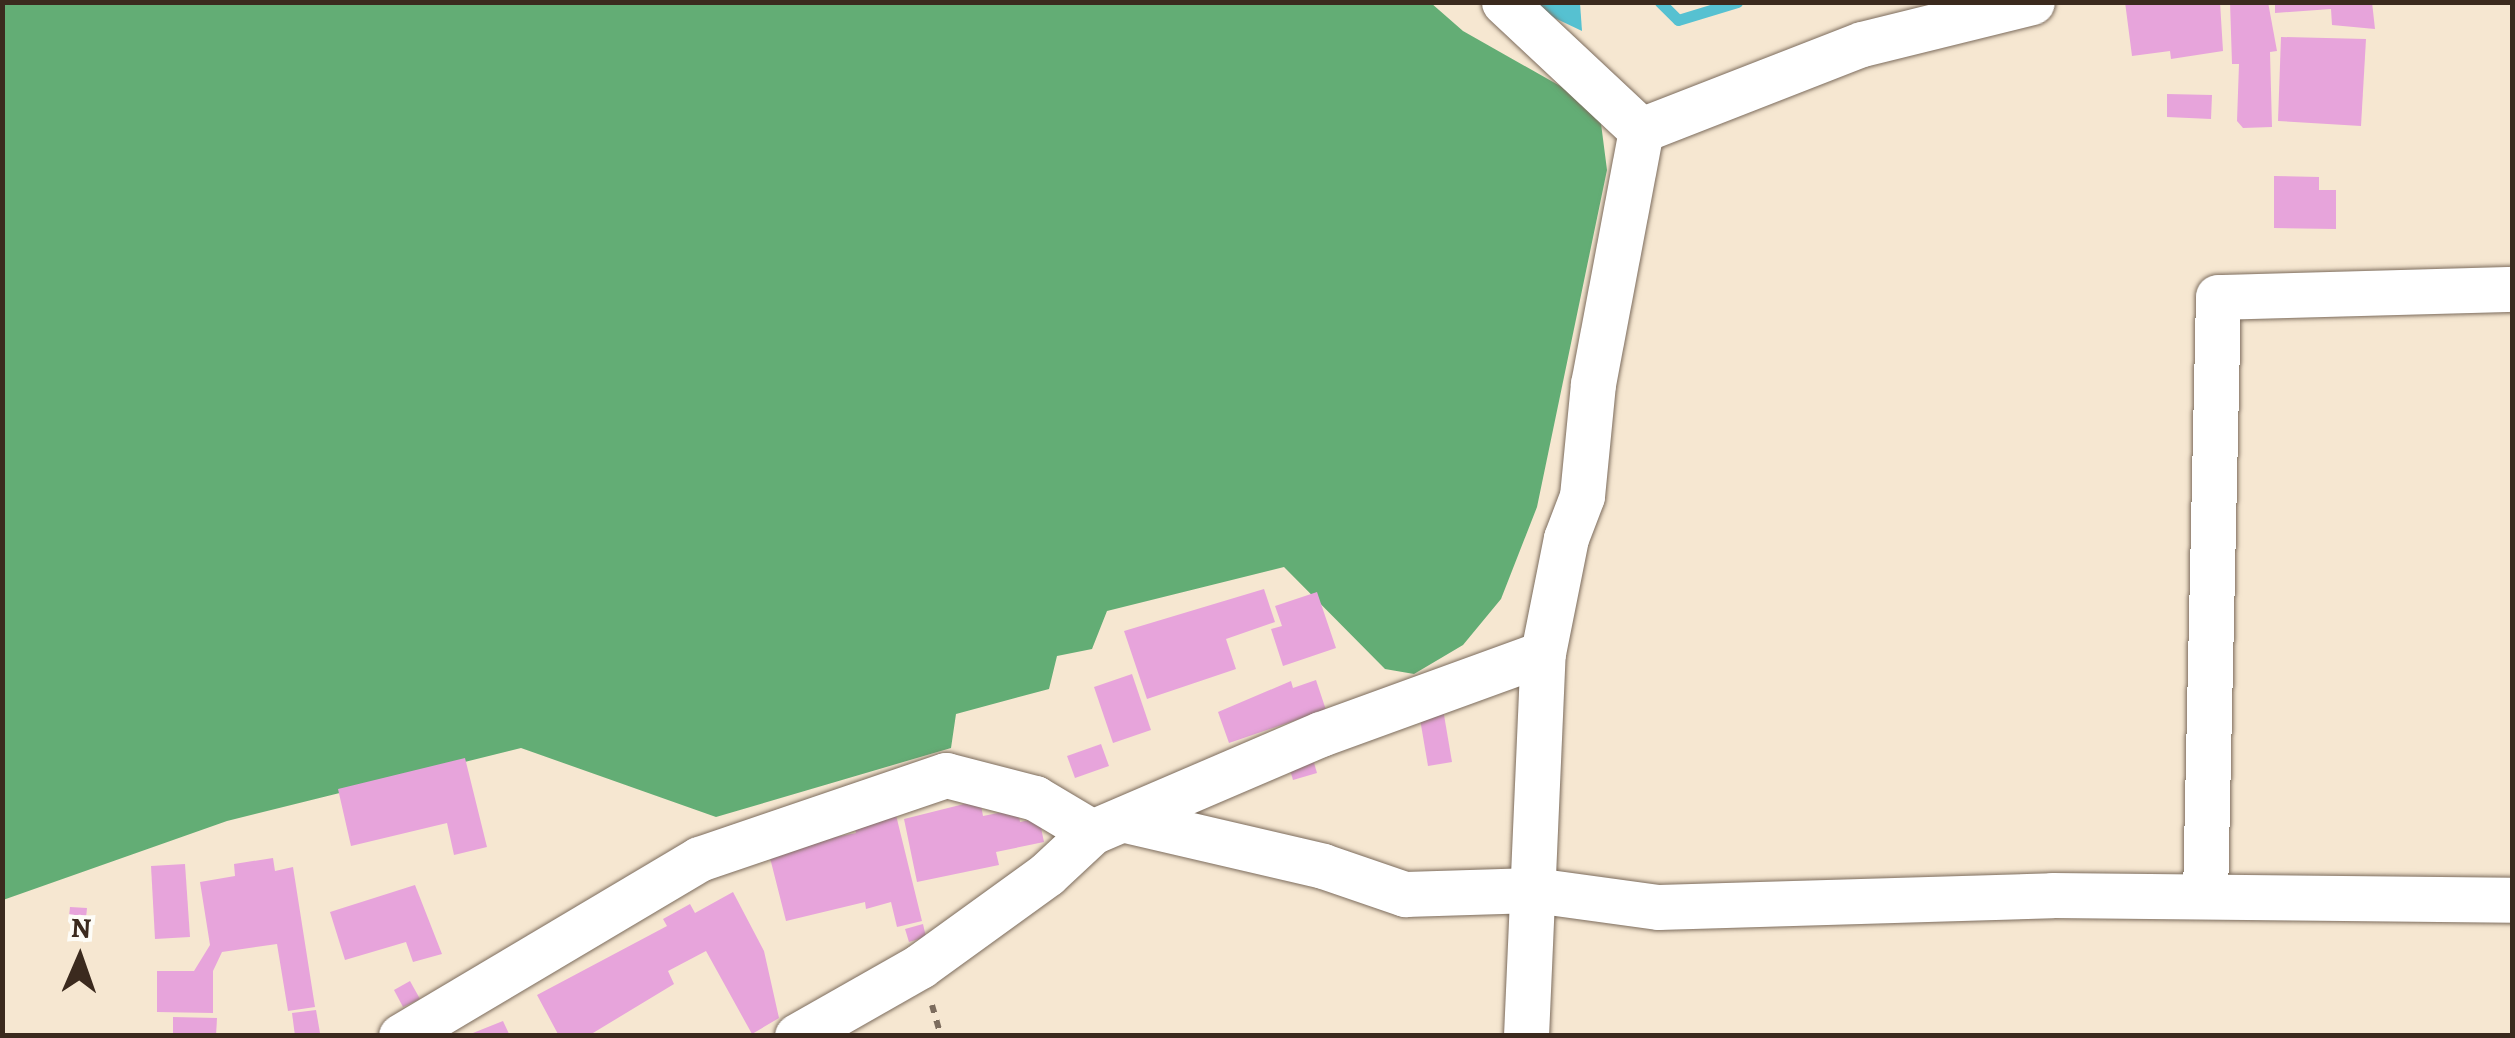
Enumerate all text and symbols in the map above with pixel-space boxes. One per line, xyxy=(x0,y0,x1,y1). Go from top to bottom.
north arrow xyxy=(30,908,130,1008)
text: N xyxy=(70,909,92,947)

